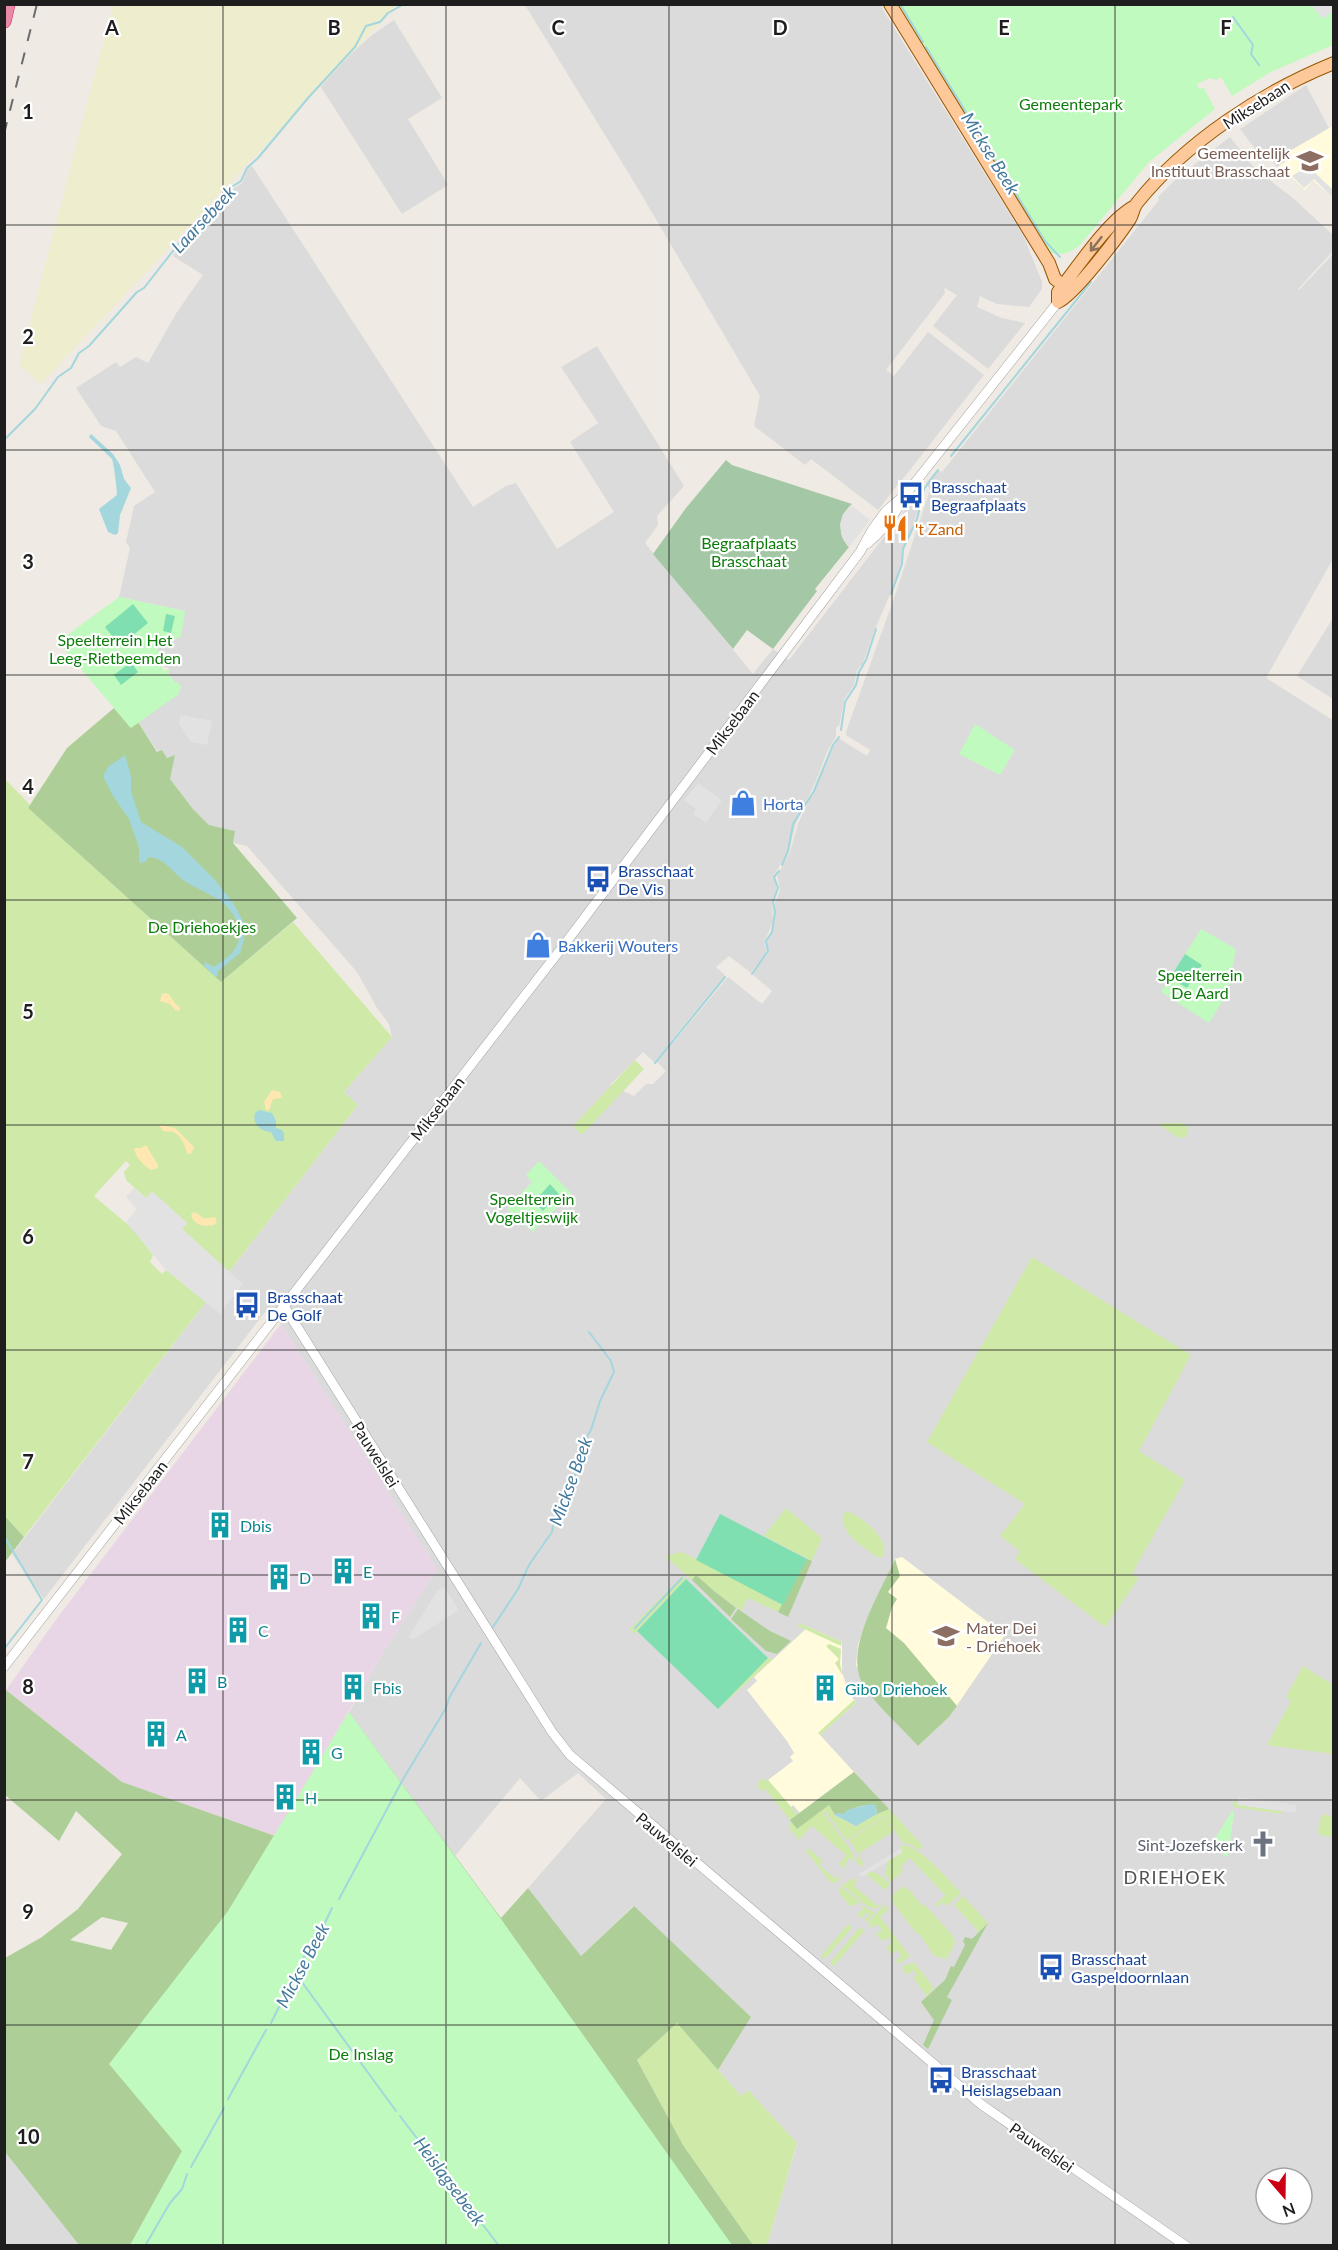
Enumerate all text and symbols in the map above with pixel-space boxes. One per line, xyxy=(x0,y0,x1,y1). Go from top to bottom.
text: A xyxy=(104,15,119,39)
text: B xyxy=(327,15,341,39)
text: C xyxy=(551,15,565,39)
text: D xyxy=(772,15,788,39)
text: E xyxy=(998,15,1010,39)
text: F xyxy=(1220,15,1232,39)
street label: Miksebaan xyxy=(1219,75,1293,133)
park label: Gemeentepark xyxy=(1019,94,1124,113)
text: 1 xyxy=(22,99,34,123)
water label: Mickse Beek xyxy=(957,108,1025,199)
place label: Gemeentelijk Instituut Brasschaat xyxy=(1151,143,1291,180)
school or university icon: Gemeentelijk Instituut Brasschaat xyxy=(1295,146,1325,176)
water label: Laarsebeek xyxy=(166,181,240,257)
one-way arrow xyxy=(1089,236,1102,252)
text: 2 xyxy=(22,324,34,348)
place label: Brasschaat Begraafplaats xyxy=(931,477,1026,514)
bus stop icon: Brasschaat Begraafplaats xyxy=(896,480,926,510)
restaurant icon: 't Zand xyxy=(880,513,910,543)
place label: 't Zand xyxy=(915,519,964,538)
park label: Begraafplaats Brasschaat xyxy=(701,533,797,570)
text: 3 xyxy=(22,549,34,573)
park label: Speelterrein Het Leeg-Rietbeemden xyxy=(49,630,181,667)
street label: Miksebaan xyxy=(702,686,762,758)
text: 4 xyxy=(22,774,34,798)
shop icon: Horta xyxy=(728,788,758,818)
place label: Horta xyxy=(763,794,804,813)
place label: Brasschaat De Vis xyxy=(618,861,694,898)
bus stop icon: Brasschaat De Vis xyxy=(583,864,613,894)
park label: De Driehoekjes xyxy=(148,917,256,936)
shop icon: Bakkerij Wouters xyxy=(523,930,553,960)
place label: Bakkerij Wouters xyxy=(558,936,678,955)
park label: Speelterrein De Aard xyxy=(1158,965,1242,1002)
text: 5 xyxy=(22,999,34,1023)
street label: Miksebaan xyxy=(406,1072,468,1144)
park label: Speelterrein Vogeltjeswijk xyxy=(486,1189,579,1226)
text: 6 xyxy=(22,1224,34,1248)
place label: Brasschaat De Golf xyxy=(267,1287,343,1324)
bus stop icon: Brasschaat De Golf xyxy=(232,1290,262,1320)
street label: Pauwelslei xyxy=(348,1418,404,1490)
water label: Mickse Beek xyxy=(544,1433,596,1528)
text: 7 xyxy=(22,1449,34,1473)
street label: Miksebaan xyxy=(109,1456,171,1528)
building icon: Dbis xyxy=(205,1510,235,1540)
place label: Dbis xyxy=(240,1516,272,1535)
building icon: E xyxy=(328,1556,358,1586)
building icon: D xyxy=(264,1562,294,1592)
place label: E xyxy=(363,1562,372,1581)
place label: D xyxy=(299,1568,311,1587)
building icon: F xyxy=(356,1601,386,1631)
place label: F xyxy=(391,1607,400,1626)
building icon: C xyxy=(223,1615,253,1645)
place label: Mater Dei - Driehoek xyxy=(966,1618,1042,1655)
place label: C xyxy=(258,1621,269,1640)
school or university icon: Mater Dei - Driehoek xyxy=(931,1621,961,1651)
building icon: B xyxy=(182,1666,212,1696)
place label: B xyxy=(217,1672,227,1691)
building icon: Fbis xyxy=(338,1672,368,1702)
building icon: Gibo Driehoek xyxy=(810,1673,840,1703)
text: 8 xyxy=(22,1674,34,1698)
place label: Fbis xyxy=(373,1678,402,1697)
place label: Gibo Driehoek xyxy=(845,1679,948,1698)
building icon: A xyxy=(141,1719,171,1749)
place label: A xyxy=(176,1725,187,1744)
building icon: G xyxy=(296,1737,326,1767)
place label: G xyxy=(331,1743,343,1762)
building icon: H xyxy=(270,1782,300,1812)
place label: H xyxy=(305,1788,317,1807)
street label: Pauwelslei xyxy=(633,1808,701,1870)
church icon: Sint-Jozefskerk xyxy=(1248,1829,1278,1859)
place label: Sint-Jozefskerk xyxy=(1137,1835,1244,1854)
district label: DRIEHOEK xyxy=(1124,1866,1226,1888)
text: 9 xyxy=(22,1899,34,1923)
water label: Mickse Beek xyxy=(271,1918,334,2011)
place label: Brasschaat Gaspeldoornlaan xyxy=(1071,1949,1189,1986)
bus stop icon: Brasschaat Gaspeldoornlaan xyxy=(1036,1952,1066,1982)
park label: De Inslag xyxy=(329,2044,393,2063)
place label: Brasschaat Heislagsebaan xyxy=(961,2062,1061,2099)
bus stop icon: Brasschaat Heislagsebaan xyxy=(926,2065,956,2095)
street label: Pauwelslei xyxy=(1006,2118,1078,2176)
text: 10 xyxy=(16,2124,40,2148)
water label: Heislagsebeek xyxy=(409,2132,491,2230)
north arrow xyxy=(1254,2166,1314,2226)
text: N xyxy=(1280,2200,1298,2222)

